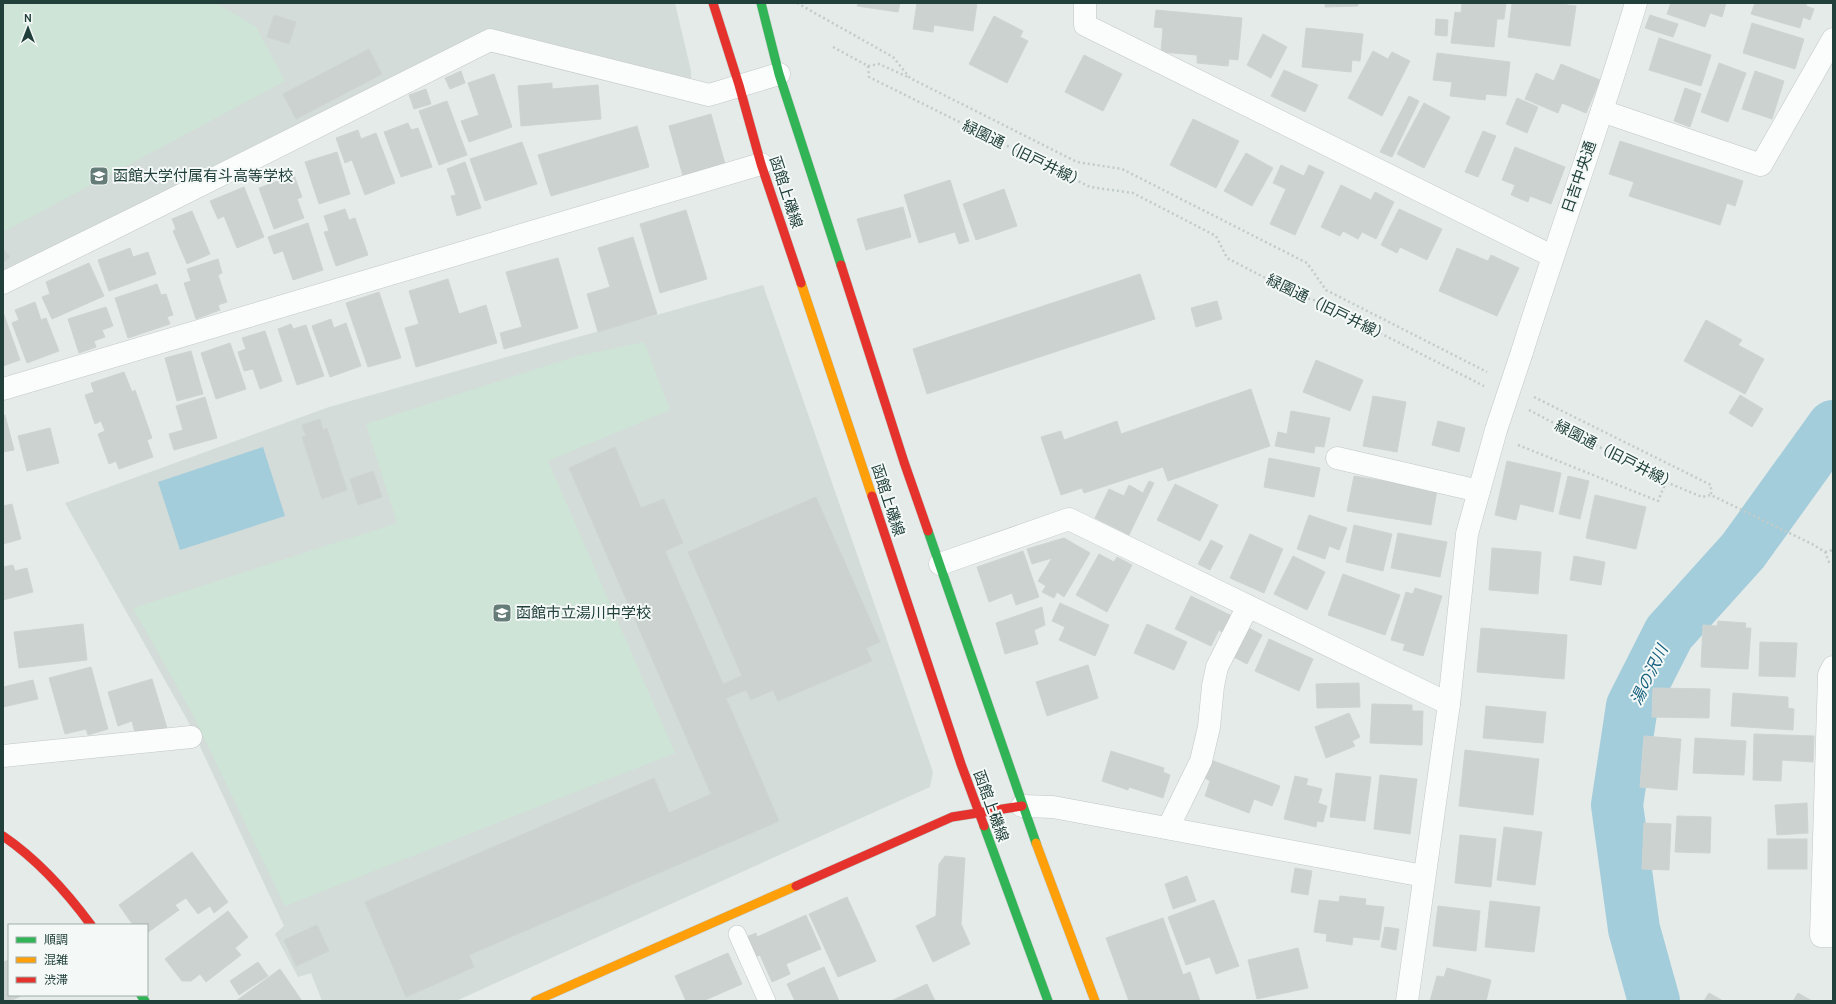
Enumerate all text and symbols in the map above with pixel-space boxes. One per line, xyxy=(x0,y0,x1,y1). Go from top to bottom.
north arrow xyxy=(8,8,48,48)
text: N xyxy=(24,11,32,25)
street label: 緑園通（旧戸井線） xyxy=(959,116,1089,192)
street label: 日吉中央通 xyxy=(1558,139,1600,215)
street label: 函館上磯線 xyxy=(766,154,806,230)
school or university icon: 函館大学付属有斗高等学校 xyxy=(88,165,110,187)
place label: 函館大学付属有斗高等学校 xyxy=(113,167,293,185)
street label: 緑園通（旧戸井線） xyxy=(1263,270,1393,346)
street label: 緑園通（旧戸井線） xyxy=(1552,416,1680,494)
street label: 函館上磯線 xyxy=(868,462,908,538)
school or university icon: 函館市立湯川中学校 xyxy=(491,602,513,624)
place label: 函館市立湯川中学校 xyxy=(516,604,651,622)
water label: 湯の沢川 xyxy=(1626,640,1672,708)
street label: 函館上磯線 xyxy=(970,768,1012,844)
legend xyxy=(8,924,148,996)
text: 順調 xyxy=(44,932,68,947)
text: 混雑 xyxy=(44,952,68,967)
text: 渋滞 xyxy=(44,972,68,987)

